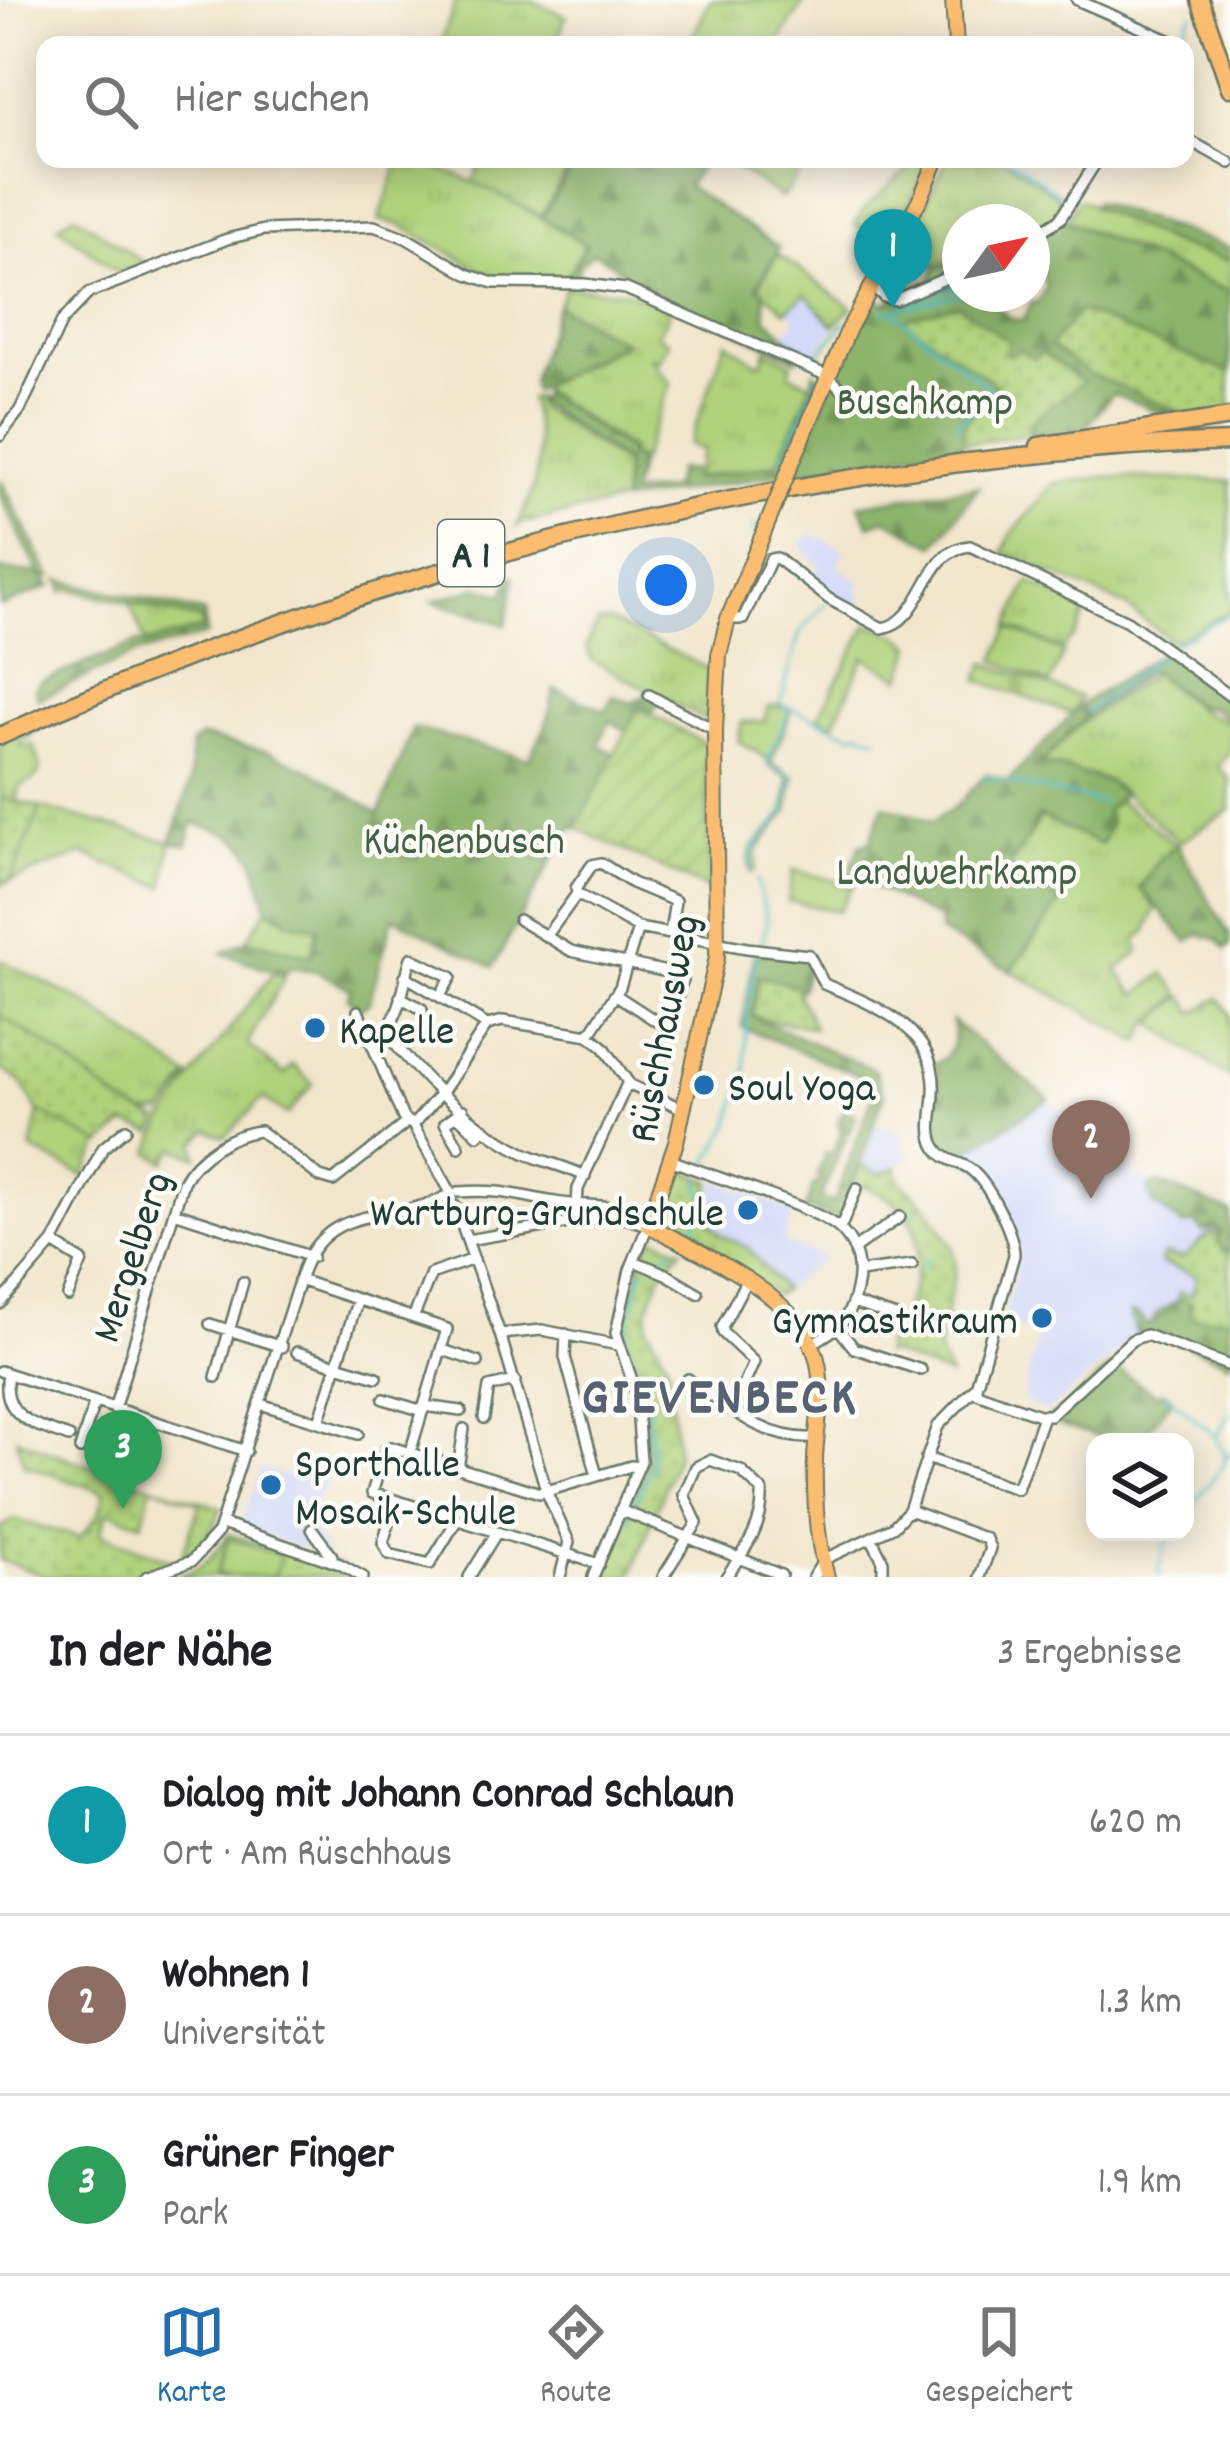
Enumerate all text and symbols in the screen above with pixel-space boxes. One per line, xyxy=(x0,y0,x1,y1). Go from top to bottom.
search box xyxy=(36,36,1194,168)
icon: search xyxy=(78,69,144,135)
text: Hier suchen xyxy=(174,70,370,134)
north arrow xyxy=(942,204,1050,312)
pin: 1 xyxy=(854,209,932,308)
park label: Buschkamp xyxy=(837,376,1013,436)
road number: A 1 xyxy=(438,520,504,586)
your location xyxy=(636,555,696,615)
park label: Küchenbusch xyxy=(363,815,565,875)
park label: Landwehrkamp xyxy=(836,846,1078,906)
street label: Rüschhausweg xyxy=(616,910,719,1148)
place label: Kapelle xyxy=(339,1005,454,1065)
marker: Kapelle xyxy=(302,1015,328,1041)
place label: Soul Yoga xyxy=(728,1062,876,1122)
marker: Soul Yoga xyxy=(691,1072,717,1098)
pin: 2 xyxy=(1052,1100,1130,1199)
street label: Mergelberg xyxy=(80,1165,191,1351)
place label: Wartburg-Grundschule xyxy=(370,1187,724,1247)
marker: Wartburg-Grundschule xyxy=(735,1197,761,1223)
place label: Gymnastikraum xyxy=(772,1295,1018,1355)
marker: Gymnastikraum xyxy=(1029,1305,1055,1331)
district label: GIEVENBECK xyxy=(581,1363,859,1440)
pin: 3 xyxy=(84,1410,162,1509)
map controls xyxy=(1086,1433,1194,1541)
button: layers xyxy=(1086,1433,1194,1541)
place label: Sporthalle Mosaik-Schule xyxy=(295,1438,516,1546)
marker: Sporthalle Mosaik-Schule xyxy=(258,1472,284,1498)
text: In der Nähe xyxy=(48,1619,272,1691)
text: 3 Ergebnisse xyxy=(997,1628,1182,1683)
text: Dialog mit Johann Conrad Schlaun xyxy=(162,1765,734,1829)
text: 1 xyxy=(83,1797,91,1852)
text: 620 m xyxy=(1089,1797,1182,1852)
text: Ort · Am Rüschhaus xyxy=(162,1829,452,1884)
text: Wohnen 1 xyxy=(162,1945,310,2009)
text: 2 xyxy=(78,1977,96,2032)
text: 1.3 km xyxy=(1098,1977,1182,2032)
text: Universität xyxy=(162,2009,326,2064)
text: Grüner Finger xyxy=(162,2125,394,2189)
text: 3 xyxy=(78,2157,96,2212)
text: 1.9 km xyxy=(1097,2157,1182,2212)
text: Park xyxy=(162,2189,228,2244)
tab: Karte xyxy=(157,2299,226,2418)
tab: Route xyxy=(540,2299,612,2418)
tab: Gespeichert xyxy=(925,2299,1073,2418)

